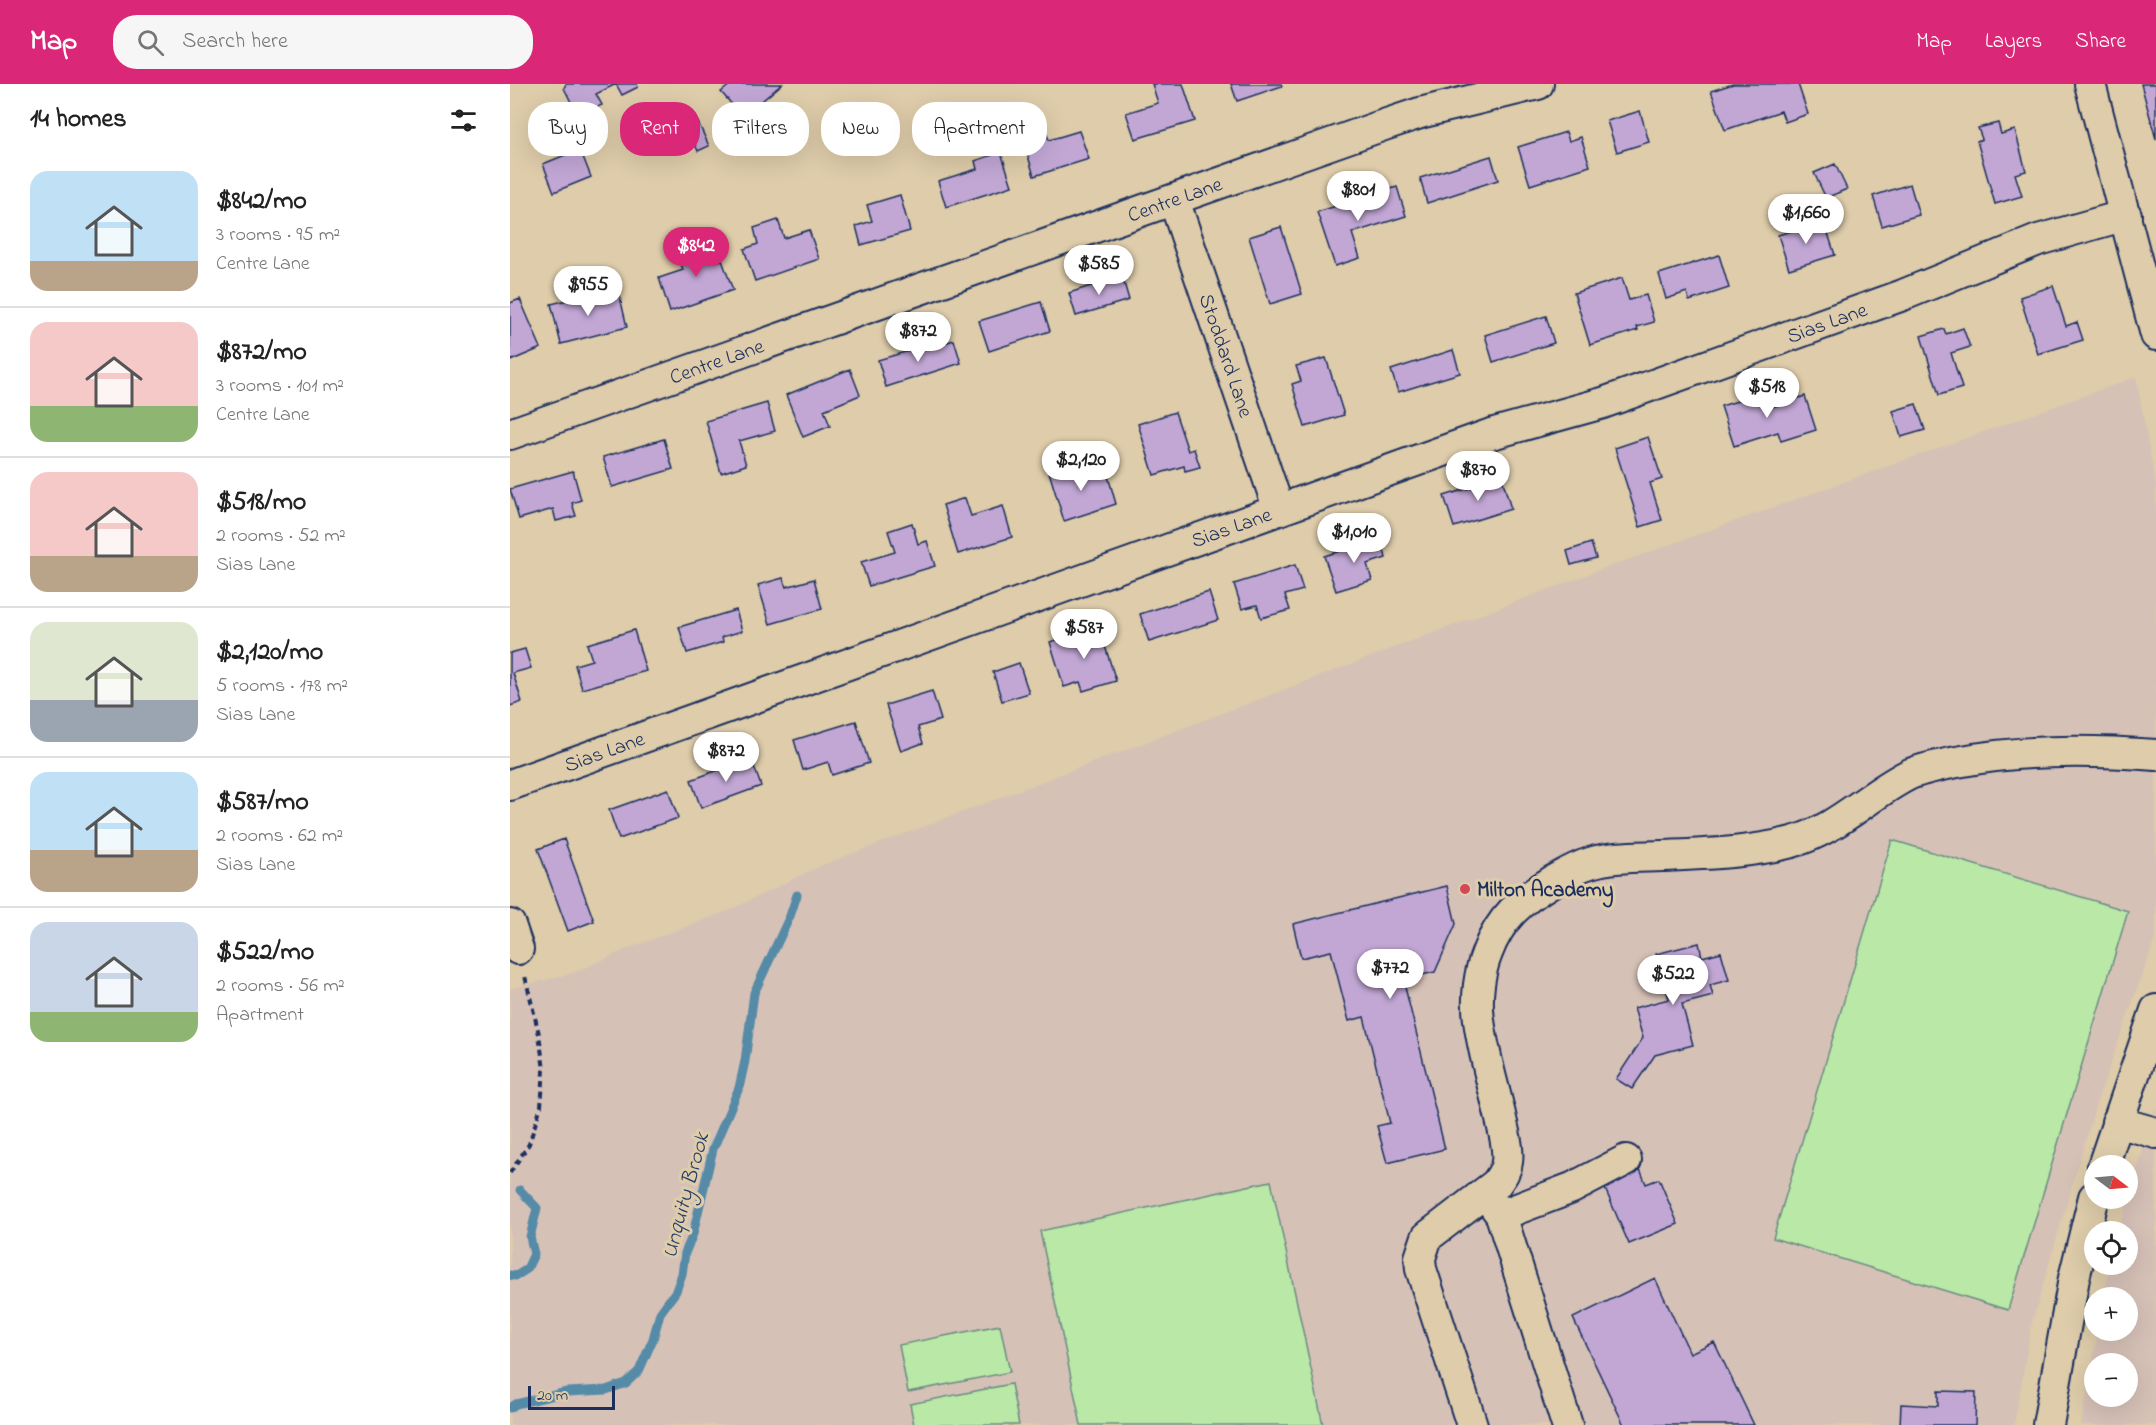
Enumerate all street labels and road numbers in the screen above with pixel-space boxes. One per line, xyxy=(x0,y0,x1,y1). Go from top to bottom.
street label: Centre Lane xyxy=(1124,170,1227,231)
street label: Stoddard Lane xyxy=(1190,290,1260,422)
street label: Sias Lane xyxy=(1783,296,1872,353)
street label: Centre Lane xyxy=(666,332,769,393)
street label: Sias Lane xyxy=(1188,500,1277,557)
street label: Sias Lane xyxy=(560,725,650,781)

